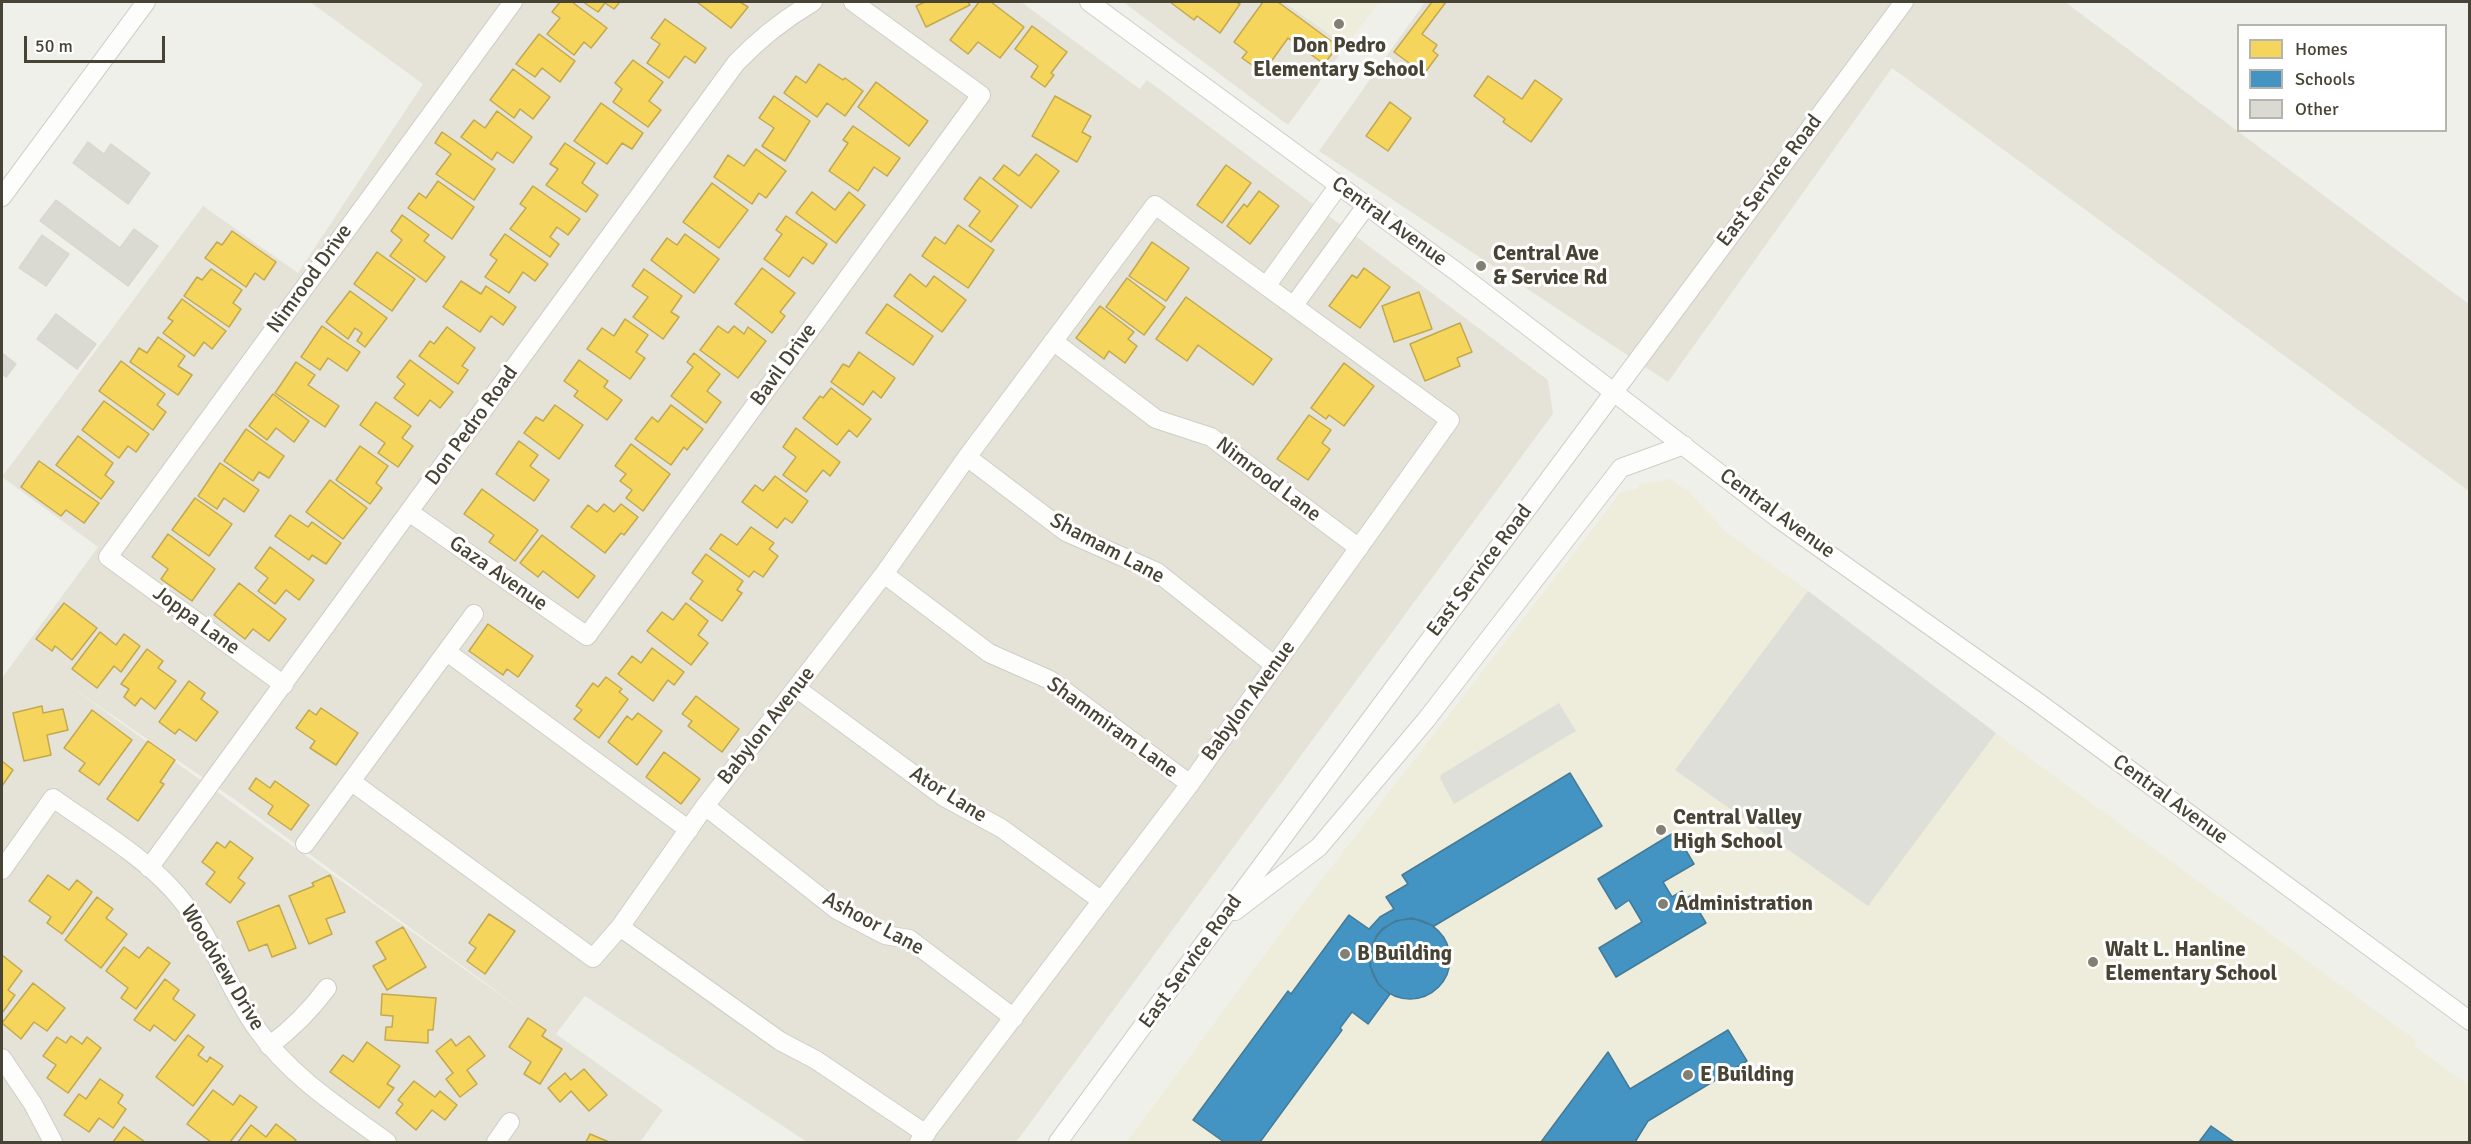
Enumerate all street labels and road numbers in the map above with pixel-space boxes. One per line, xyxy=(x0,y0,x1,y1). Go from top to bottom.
street label: East Service Road xyxy=(1712,110,1828,252)
street label: Central Avenue xyxy=(1326,172,1452,272)
street label: Nimrood Drive xyxy=(262,220,358,338)
street label: Bavil Drive xyxy=(746,319,822,411)
street label: Don Pedro Road xyxy=(420,361,524,491)
street label: Nimrood Lane xyxy=(1211,432,1325,528)
street label: Central Avenue xyxy=(1714,464,1840,564)
street label: East Service Road xyxy=(1422,500,1538,642)
street label: Shamam Lane xyxy=(1046,508,1168,590)
street label: Gaza Avenue xyxy=(444,531,552,617)
street label: Joppa Lane xyxy=(148,581,244,661)
street label: Babylon Avenue xyxy=(1197,636,1301,766)
street label: Babylon Avenue xyxy=(713,662,821,790)
street label: Shammiram Lane xyxy=(1042,672,1182,784)
street label: Central Avenue xyxy=(2107,750,2233,850)
street label: Ator Lane xyxy=(905,761,991,829)
street label: Ashoor Lane xyxy=(818,887,928,961)
street label: East Service Road xyxy=(1134,890,1248,1034)
street label: Woodview Drive xyxy=(175,901,269,1035)

